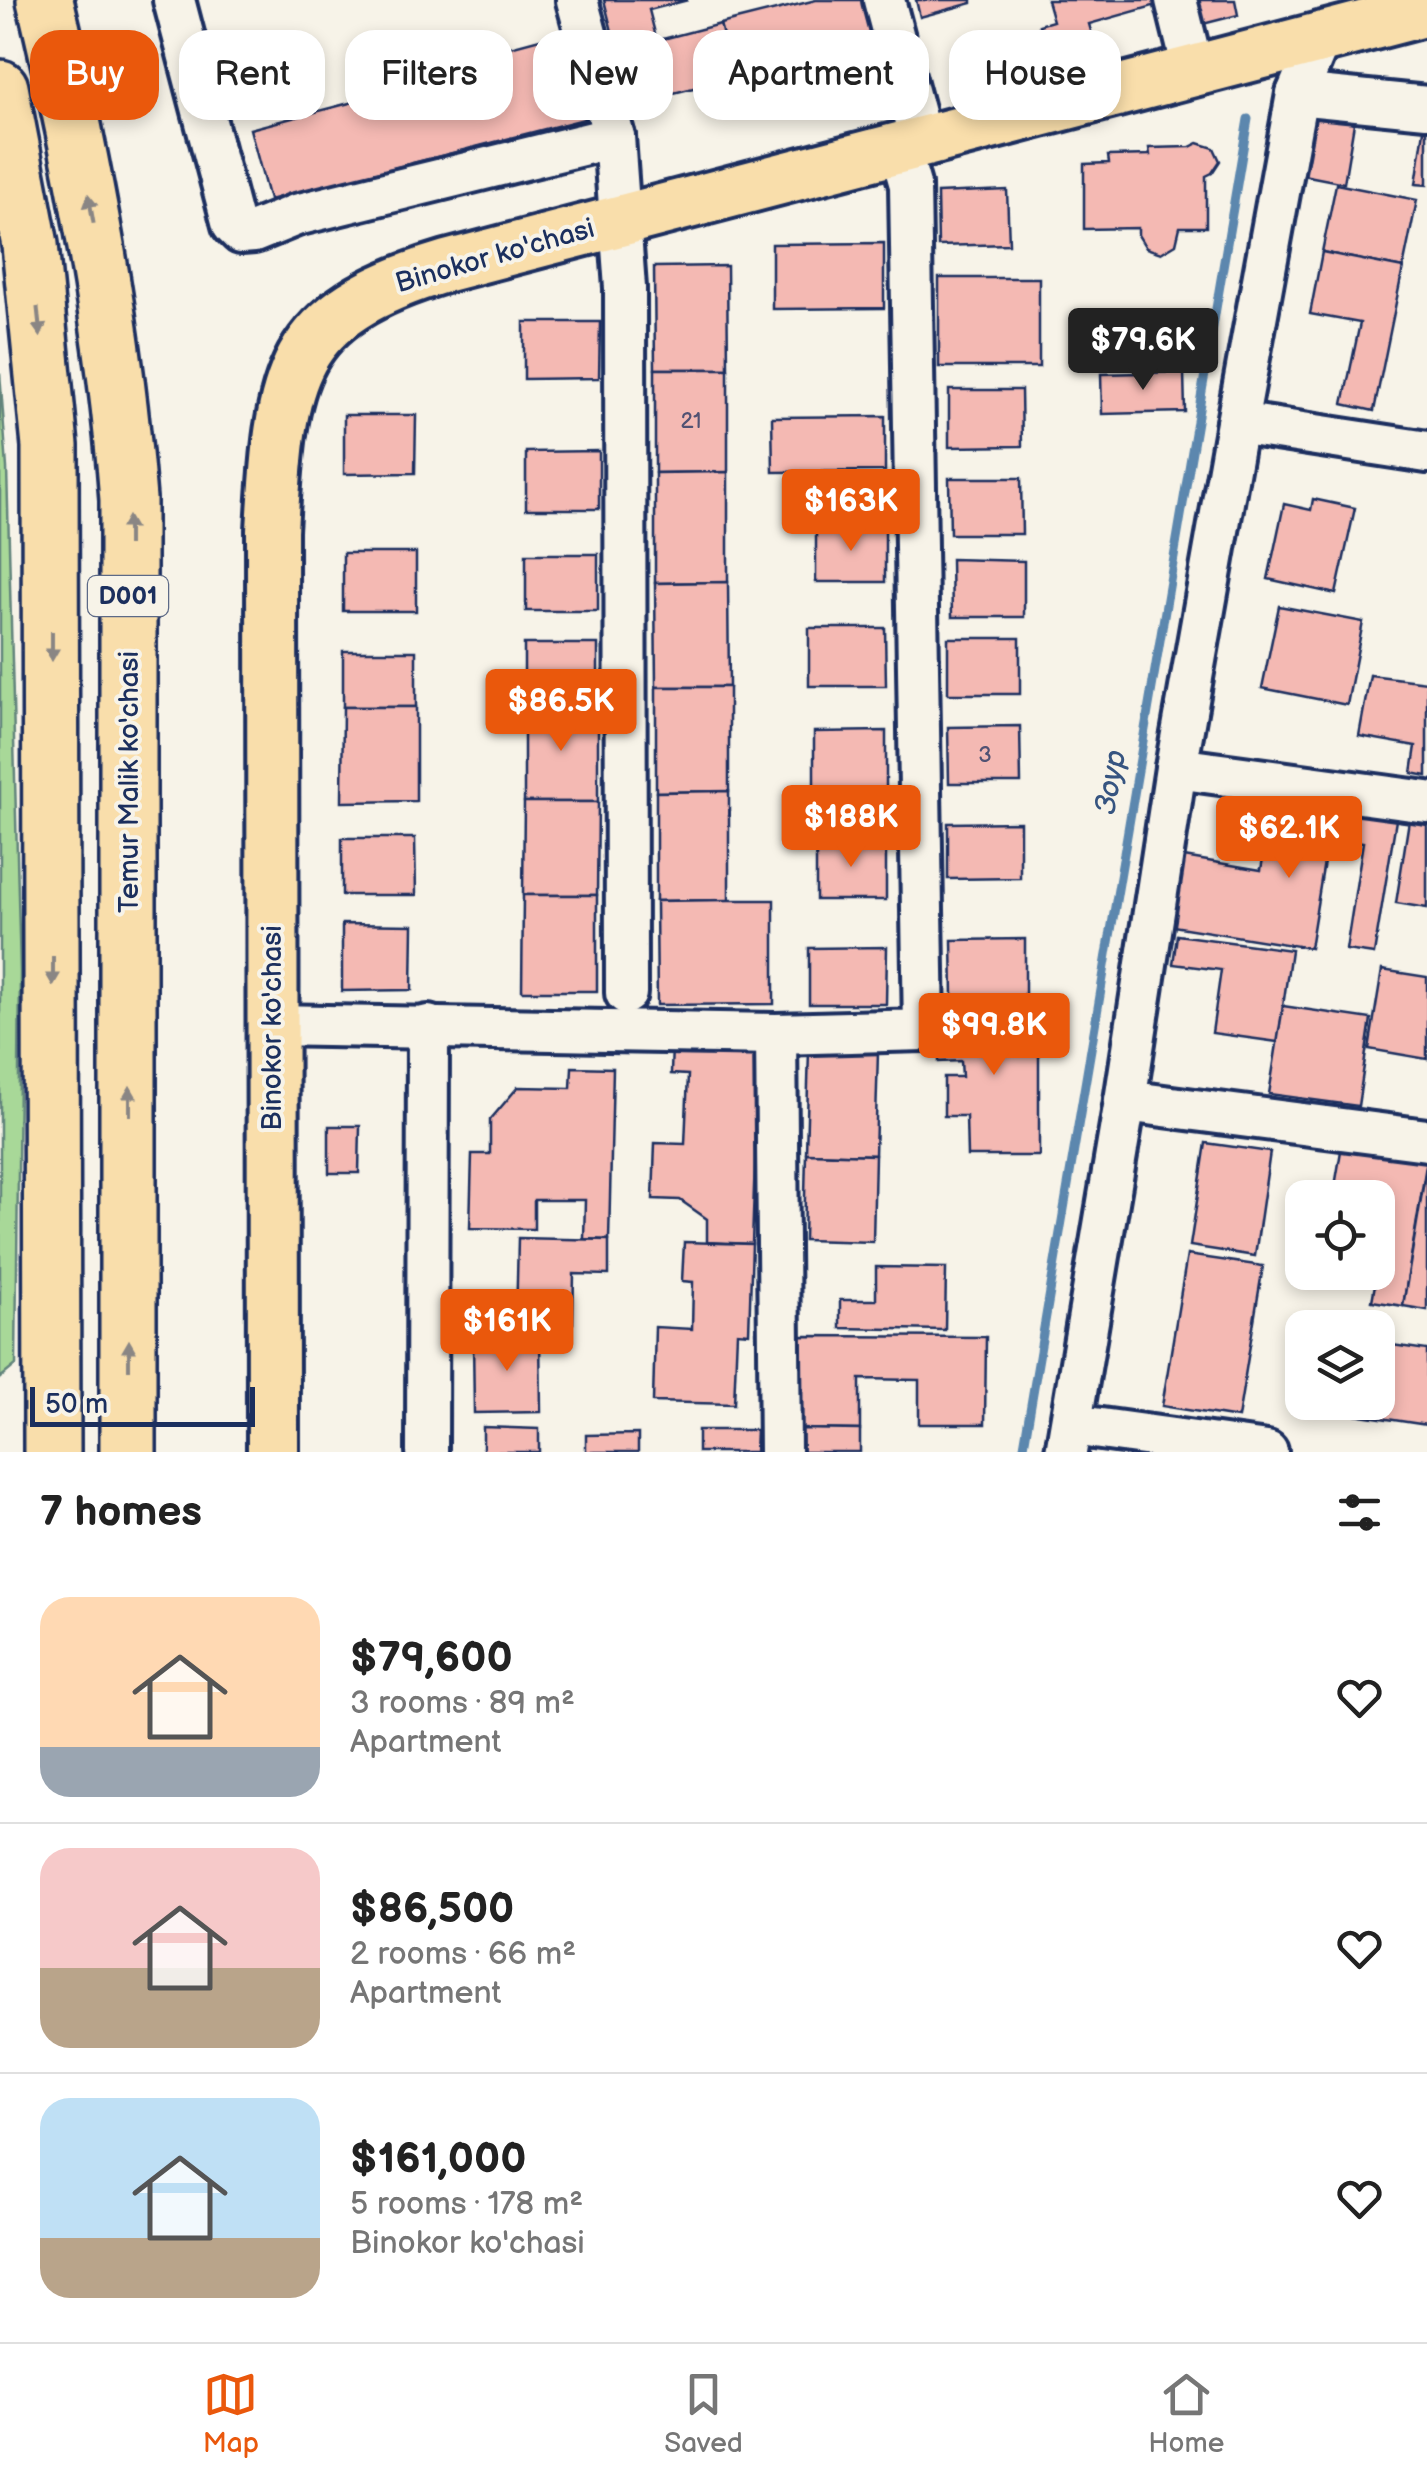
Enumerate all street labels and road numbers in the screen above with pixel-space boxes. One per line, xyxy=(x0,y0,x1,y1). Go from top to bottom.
street label: Binokor ko'chasi xyxy=(392,212,598,300)
road number: D001 xyxy=(88,576,168,616)
street label: Temur Malik ko'chasi xyxy=(113,651,146,913)
street label: Binokor ko'chasi xyxy=(256,925,289,1131)

